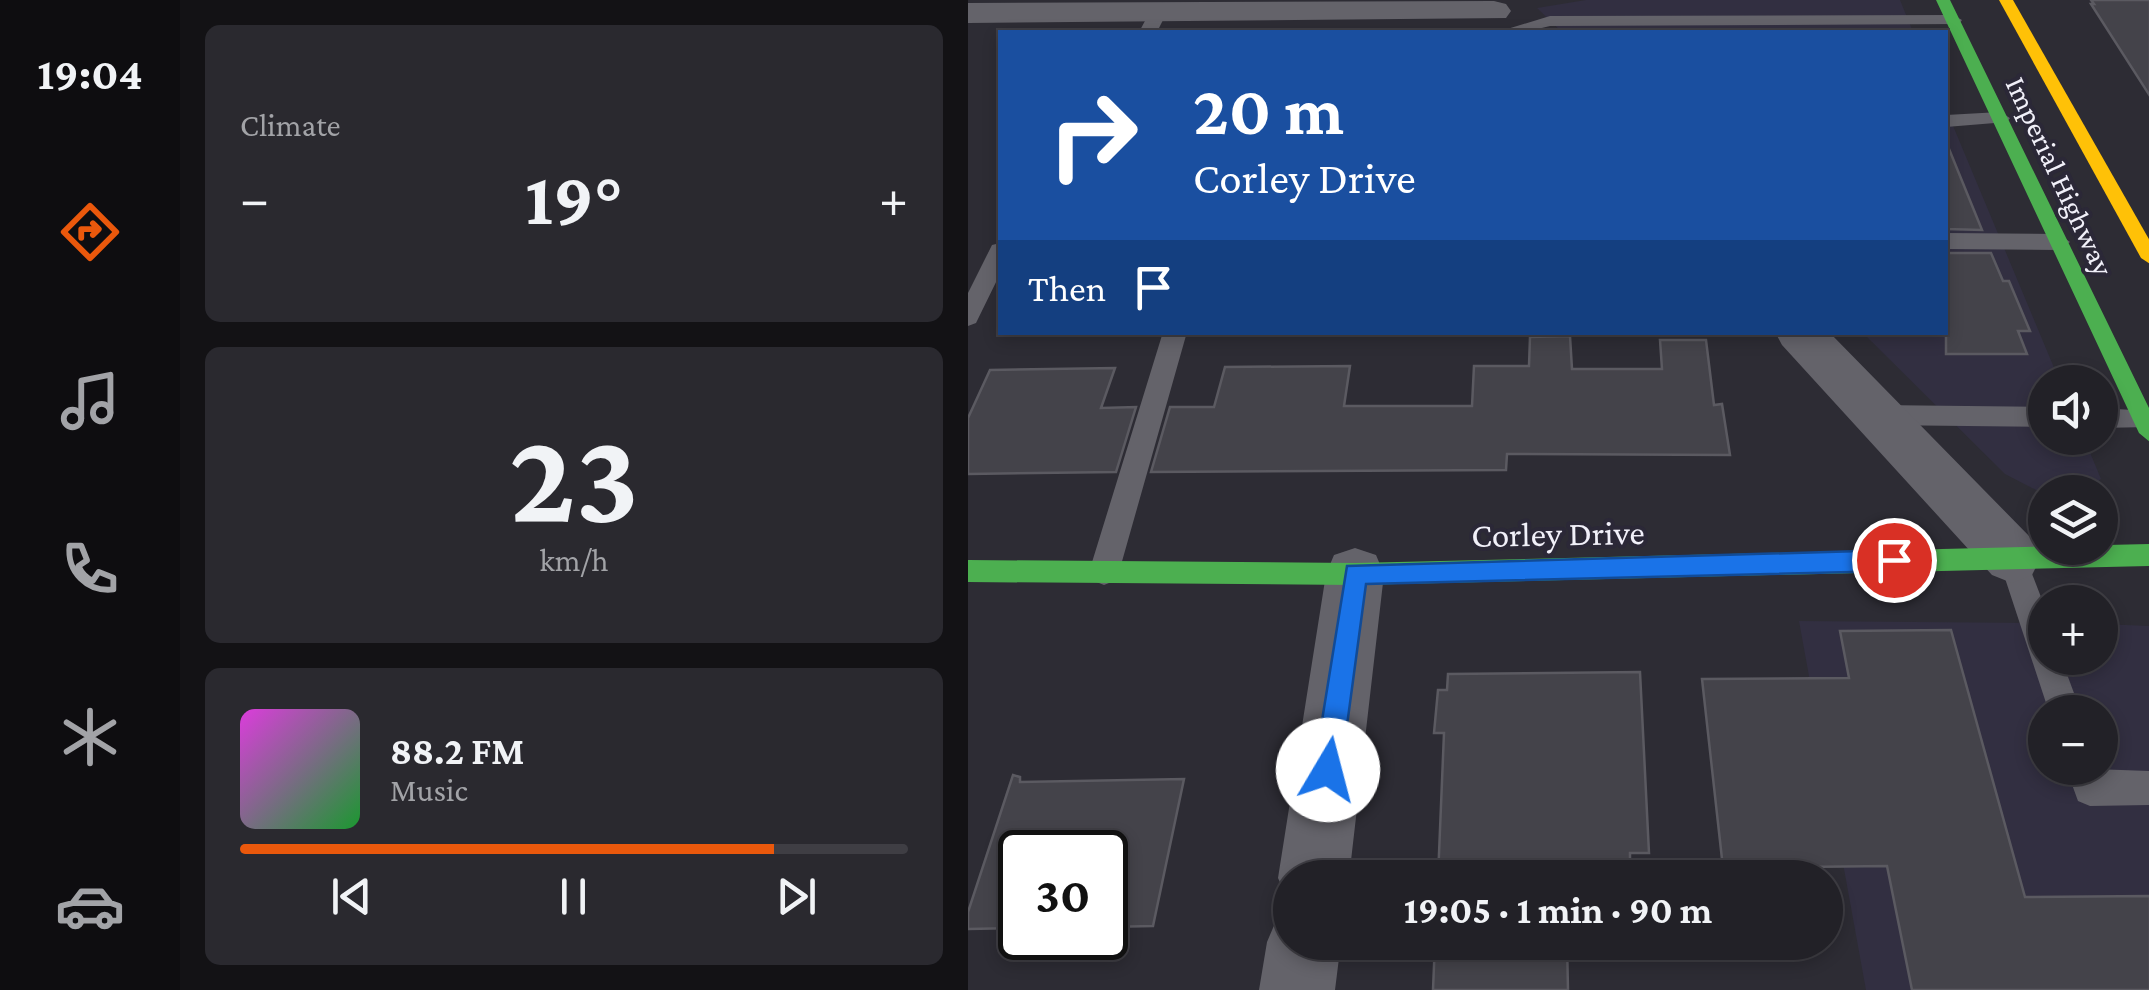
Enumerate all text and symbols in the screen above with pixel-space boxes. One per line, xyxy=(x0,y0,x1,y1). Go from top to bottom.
text: 19:04 xyxy=(37,49,143,99)
icon: right xyxy=(1028,70,1158,200)
text: 20 m xyxy=(1193,71,1344,149)
street label: Imperial Highway xyxy=(1999,71,2121,281)
text: Climate xyxy=(240,107,341,143)
text: Corley Drive xyxy=(1193,153,1416,203)
text: 19° xyxy=(525,157,623,240)
text: − xyxy=(240,168,269,229)
text: + xyxy=(879,168,908,229)
icon: directions xyxy=(55,197,125,267)
icon: arrive xyxy=(1126,260,1181,315)
text: Then xyxy=(1028,267,1106,309)
map controls xyxy=(2028,365,2118,785)
button: sound xyxy=(2028,365,2118,455)
icon: music xyxy=(55,366,125,436)
text: 23 xyxy=(509,404,639,549)
button: layers xyxy=(2028,475,2118,565)
street label: Corley Drive xyxy=(1471,513,1645,555)
pin xyxy=(1852,518,1937,603)
icon: arrive xyxy=(1867,533,1922,588)
icon: phone xyxy=(55,534,125,604)
text: km/h xyxy=(540,542,609,578)
button: + xyxy=(2028,585,2118,675)
button: − xyxy=(2028,695,2118,785)
icon: climate xyxy=(55,702,125,772)
position arrow xyxy=(1276,718,1380,822)
text: 88.2 FM xyxy=(390,730,524,772)
text: Music xyxy=(390,772,468,808)
speed limit sign: 30 xyxy=(998,830,1128,960)
icon: previous xyxy=(324,869,379,924)
icon: pause xyxy=(546,869,601,924)
icon: next xyxy=(769,869,824,924)
icon: car xyxy=(55,871,125,941)
text: 19:05 · 1 min · 90 m xyxy=(1404,889,1712,931)

